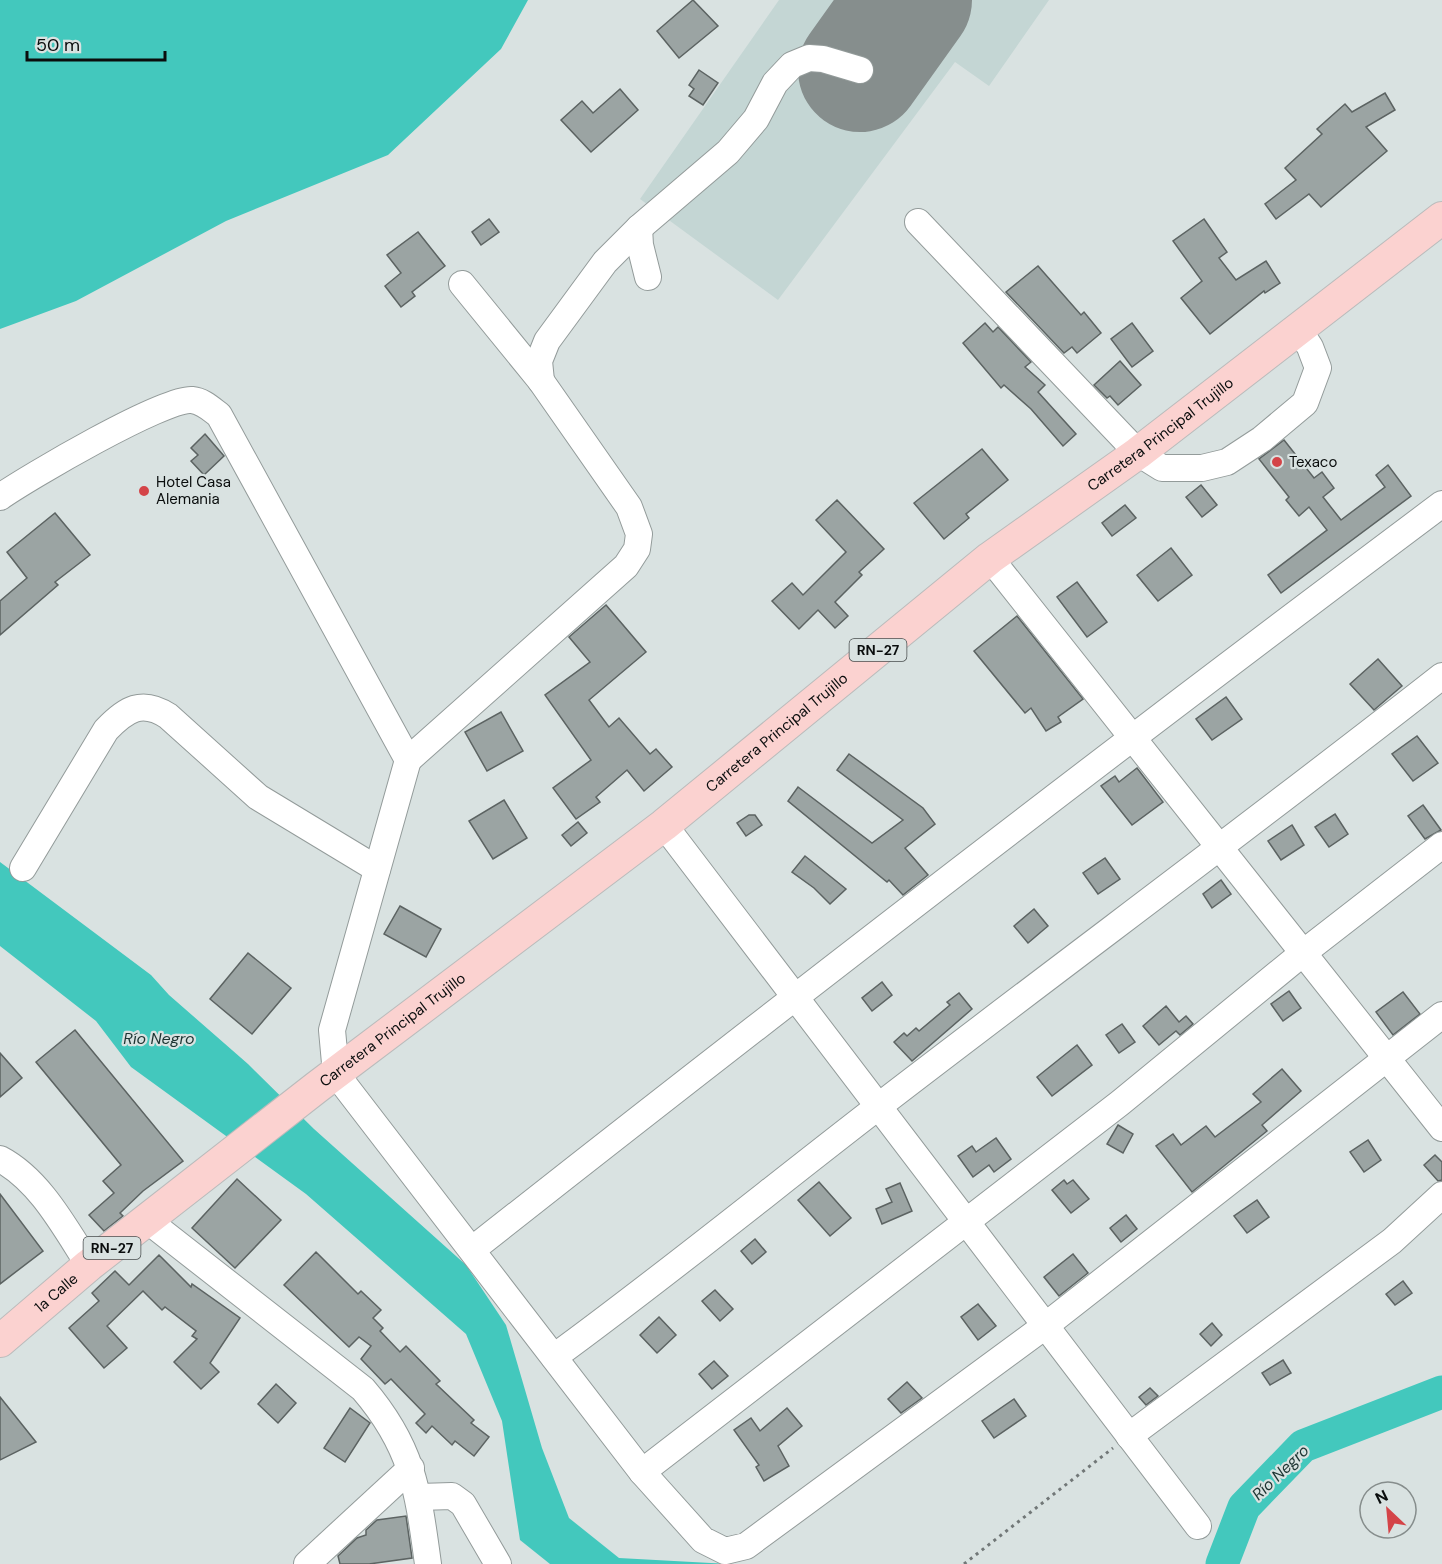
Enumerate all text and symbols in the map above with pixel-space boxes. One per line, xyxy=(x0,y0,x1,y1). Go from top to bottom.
scale bar xyxy=(27,24,165,62)
text: 50 m xyxy=(36,33,80,57)
street label: Carretera Principal Trujillo xyxy=(1083,373,1238,496)
place label: Texaco xyxy=(1289,452,1337,472)
marker: Texaco xyxy=(1270,455,1284,469)
place label: Hotel Casa Alemania xyxy=(156,472,231,509)
marker: Hotel Casa Alemania xyxy=(137,484,151,498)
road number: RN-27 xyxy=(850,639,906,661)
street label: Carretera Principal Trujillo xyxy=(702,668,852,797)
street label: Carretera Principal Trujillo xyxy=(315,968,470,1092)
water label: Río Negro xyxy=(123,1028,195,1049)
road number: RN-27 xyxy=(84,1237,140,1259)
street label: 1a Calle xyxy=(30,1269,82,1317)
water label: Río Negro xyxy=(1247,1440,1313,1505)
north arrow xyxy=(1358,1480,1418,1540)
text: N xyxy=(1372,1485,1391,1509)

